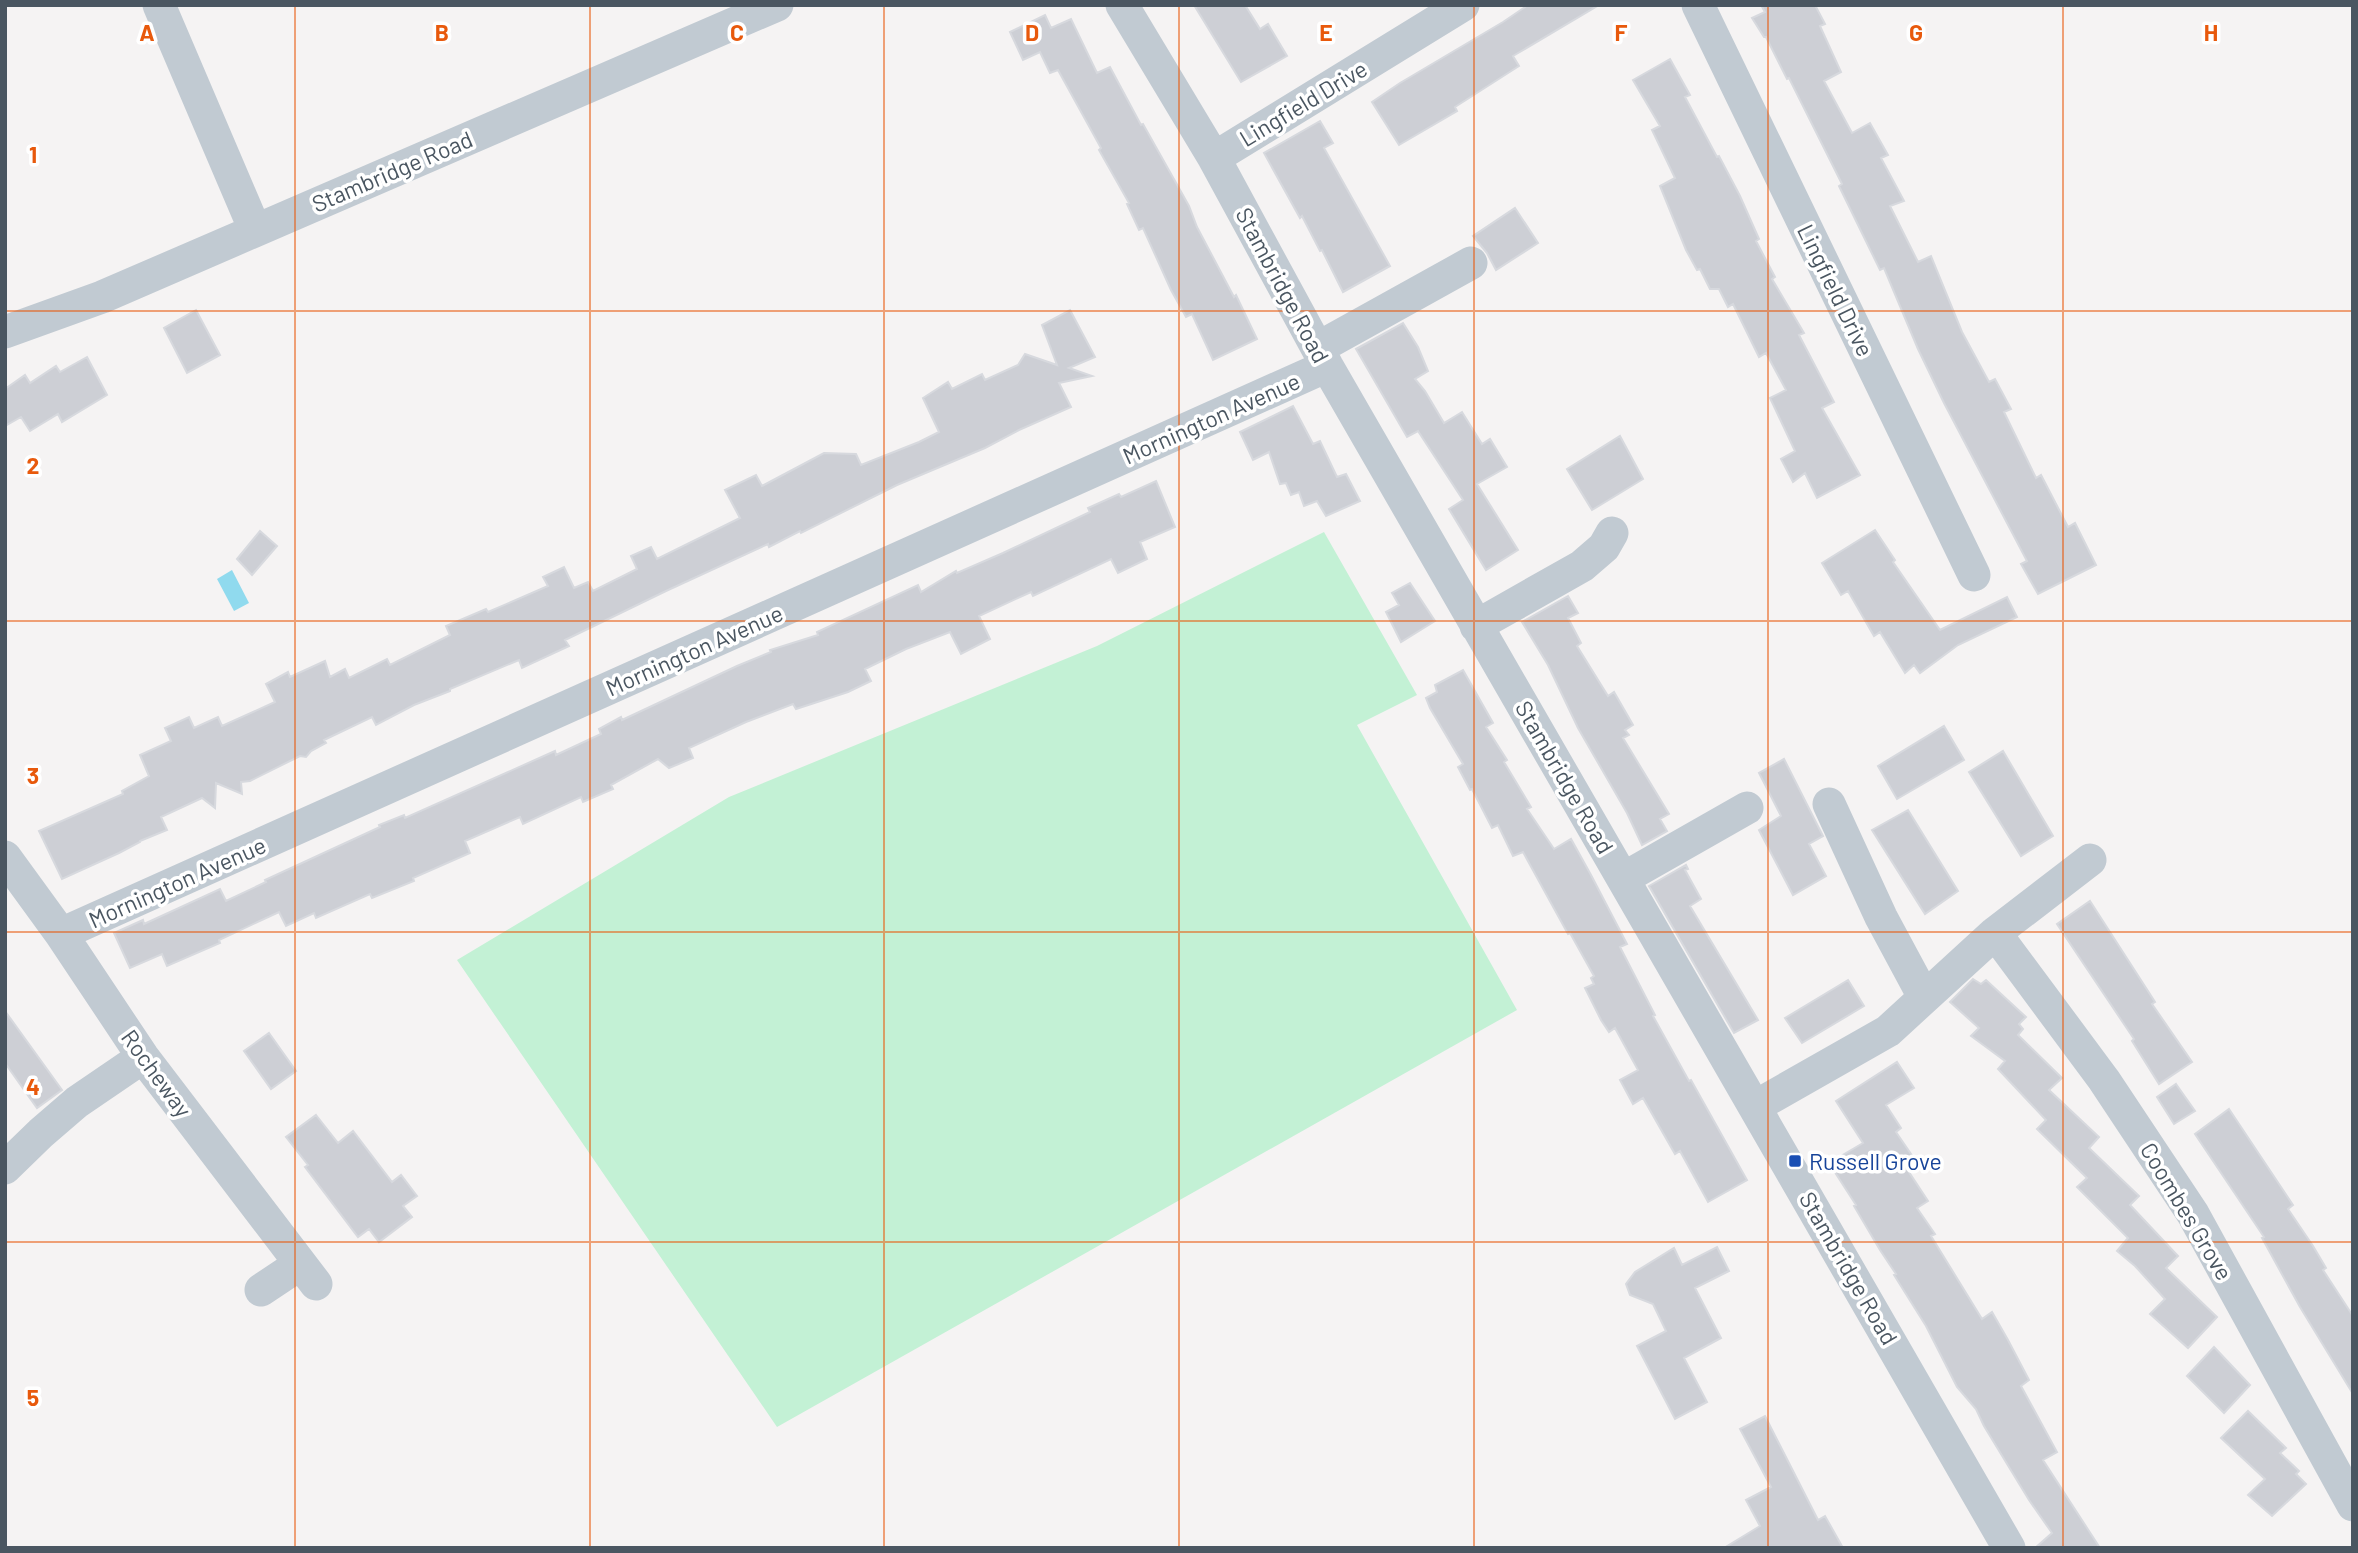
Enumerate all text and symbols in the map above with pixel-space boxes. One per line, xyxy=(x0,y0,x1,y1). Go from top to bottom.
text: A xyxy=(139,18,155,46)
text: B xyxy=(435,18,449,46)
text: C xyxy=(730,18,744,46)
text: D xyxy=(1025,18,1039,46)
text: E xyxy=(1319,18,1333,46)
text: F xyxy=(1615,18,1628,46)
text: G xyxy=(1909,18,1923,46)
text: H xyxy=(2204,18,2218,46)
street label: Lingfield Drive xyxy=(1234,54,1372,152)
street label: Stambridge Road xyxy=(307,125,477,217)
text: 1 xyxy=(29,140,37,168)
street label: Stambridge Road xyxy=(1230,203,1336,367)
street label: Lingfield Drive xyxy=(1792,219,1880,361)
street label: Mornington Avenue xyxy=(1118,366,1304,470)
text: 2 xyxy=(27,451,39,479)
street label: Mornington Avenue xyxy=(601,598,787,702)
street label: Stambridge Road xyxy=(1510,696,1620,858)
text: 3 xyxy=(27,761,39,789)
street label: Mornington Avenue xyxy=(84,830,270,934)
street label: Rocheway xyxy=(116,1024,198,1123)
text: 4 xyxy=(26,1072,40,1100)
street label: Coombes Grove xyxy=(2135,1137,2239,1285)
place label: Russell Grove xyxy=(1809,1147,1942,1175)
marker: Russell Grove xyxy=(1787,1153,1803,1169)
street label: Stambridge Road xyxy=(1794,1187,1904,1349)
text: 5 xyxy=(27,1383,39,1411)

